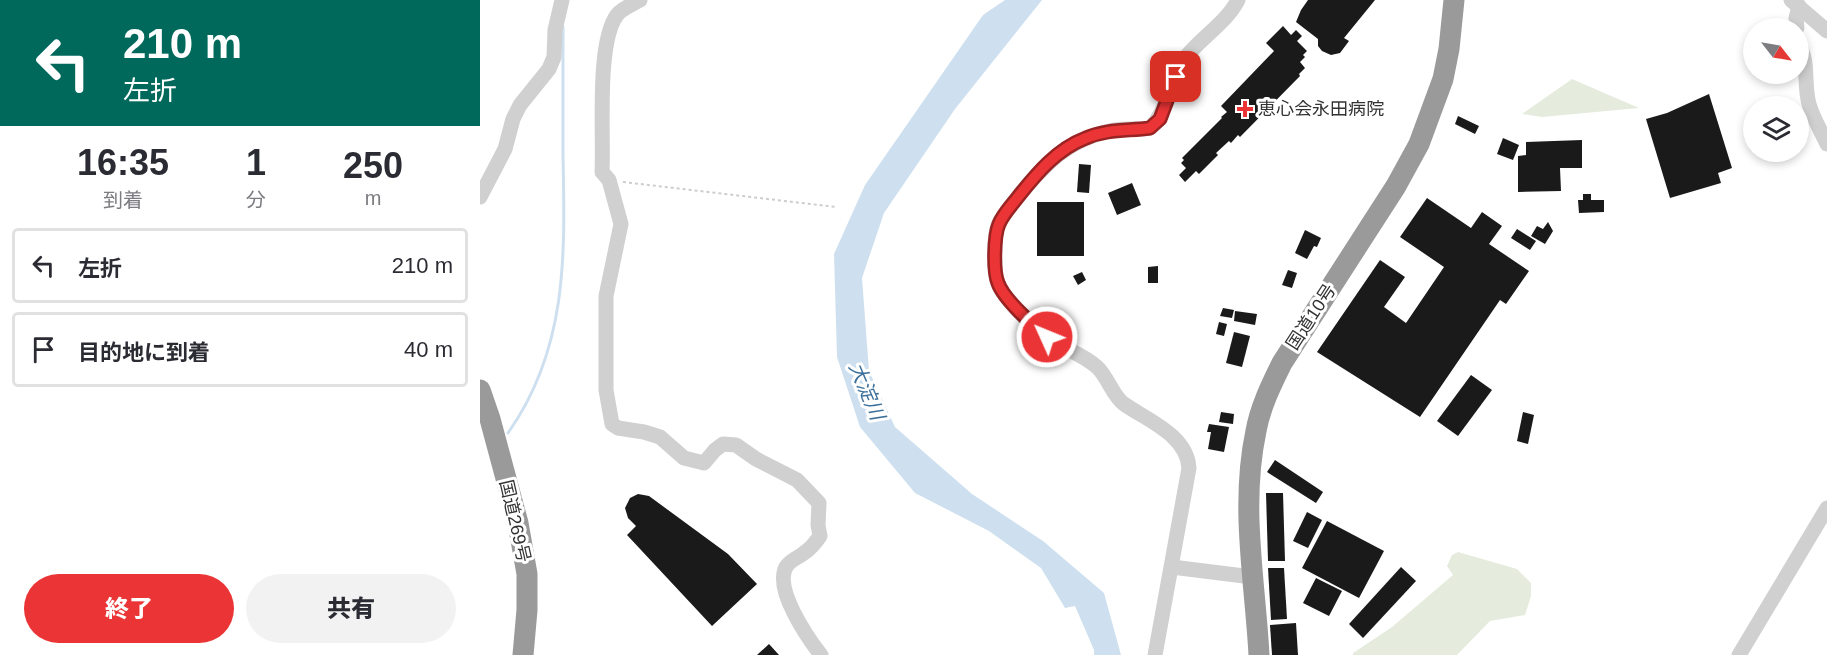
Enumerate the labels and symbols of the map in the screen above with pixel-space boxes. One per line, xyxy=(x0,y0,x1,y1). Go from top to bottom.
north arrow xyxy=(1743,18,1809,84)
pin xyxy=(1150,51,1201,102)
place label: 恵心会永田病院 xyxy=(1258,99,1384,119)
marker: 恵心会永田病院 xyxy=(1236,100,1254,118)
street label: 国道10号 xyxy=(1282,281,1340,353)
position arrow xyxy=(1015,305,1079,369)
water label: 大淀川 xyxy=(845,359,890,425)
street label: 国道269号 xyxy=(496,478,534,564)

